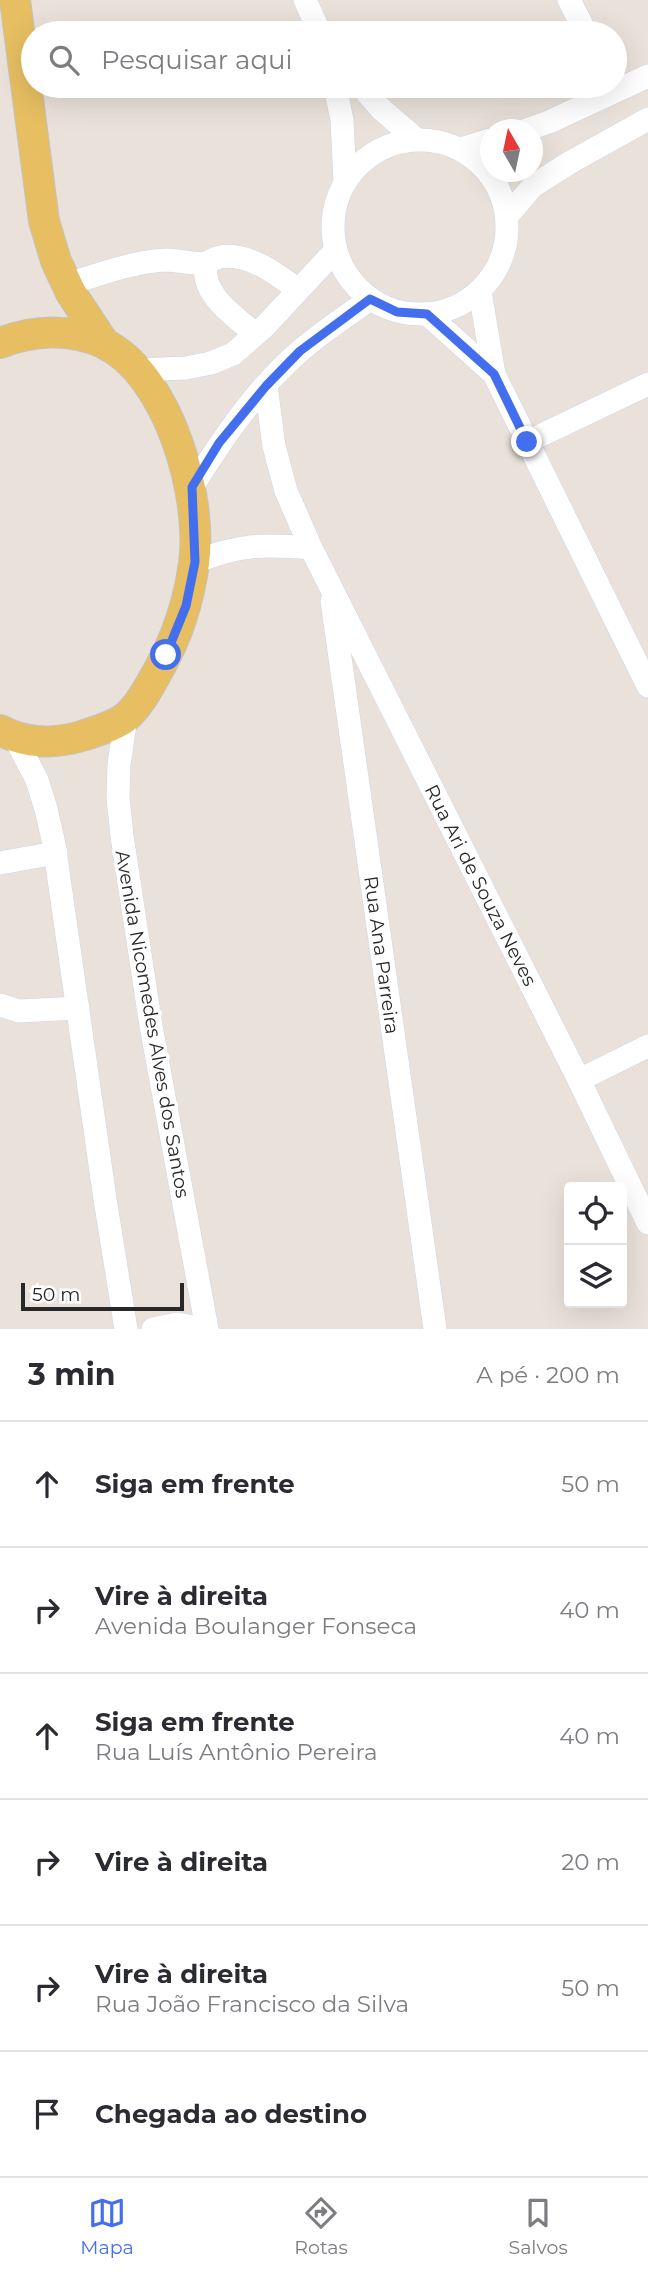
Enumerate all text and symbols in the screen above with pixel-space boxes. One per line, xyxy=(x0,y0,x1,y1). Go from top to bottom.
search box xyxy=(21,21,627,98)
icon: search xyxy=(45,41,83,79)
text: Pesquisar aqui xyxy=(101,44,293,76)
north arrow xyxy=(480,119,543,182)
route end xyxy=(511,426,542,457)
route start xyxy=(150,639,181,670)
street label: Rua Ari de Souza Neves xyxy=(420,781,541,990)
street label: Avenida Nicomedes Alves dos Santos xyxy=(111,848,194,1200)
street label: Rua Ana Parreira xyxy=(359,875,404,1036)
map controls xyxy=(564,1182,627,1308)
button: locate xyxy=(564,1182,627,1245)
button: layers xyxy=(564,1245,627,1308)
scale bar xyxy=(21,1280,184,1312)
text: 50 m xyxy=(32,1283,80,1306)
text: 3 min xyxy=(28,1356,115,1393)
text: A pé · 200 m xyxy=(476,1361,620,1389)
icon: ahead xyxy=(28,1465,66,1503)
text: Siga em frente xyxy=(95,1468,295,1500)
text: 50 m xyxy=(561,1470,620,1498)
text: Vire à direita xyxy=(95,1580,268,1612)
icon: right xyxy=(28,1591,66,1629)
text: 40 m xyxy=(559,1596,620,1624)
text: Avenida Boulanger Fonseca xyxy=(95,1612,417,1640)
text: Siga em frente xyxy=(95,1706,295,1738)
icon: ahead xyxy=(28,1717,66,1755)
text: 40 m xyxy=(559,1722,620,1750)
text: Rua Luís Antônio Pereira xyxy=(95,1738,377,1766)
icon: right xyxy=(28,1843,66,1881)
text: Vire à direita xyxy=(95,1846,268,1878)
text: 20 m xyxy=(561,1848,620,1876)
text: Vire à direita xyxy=(95,1958,268,1990)
icon: right xyxy=(28,1969,66,2007)
text: 50 m xyxy=(561,1974,620,2002)
text: Rua João Francisco da Silva xyxy=(95,1990,409,2018)
icon: arrive xyxy=(28,2095,66,2133)
text: Chegada ao destino xyxy=(95,2098,367,2130)
tab: Mapa xyxy=(80,2194,134,2259)
tab: Rotas xyxy=(294,2194,348,2259)
tab: Salvos xyxy=(508,2194,568,2259)

